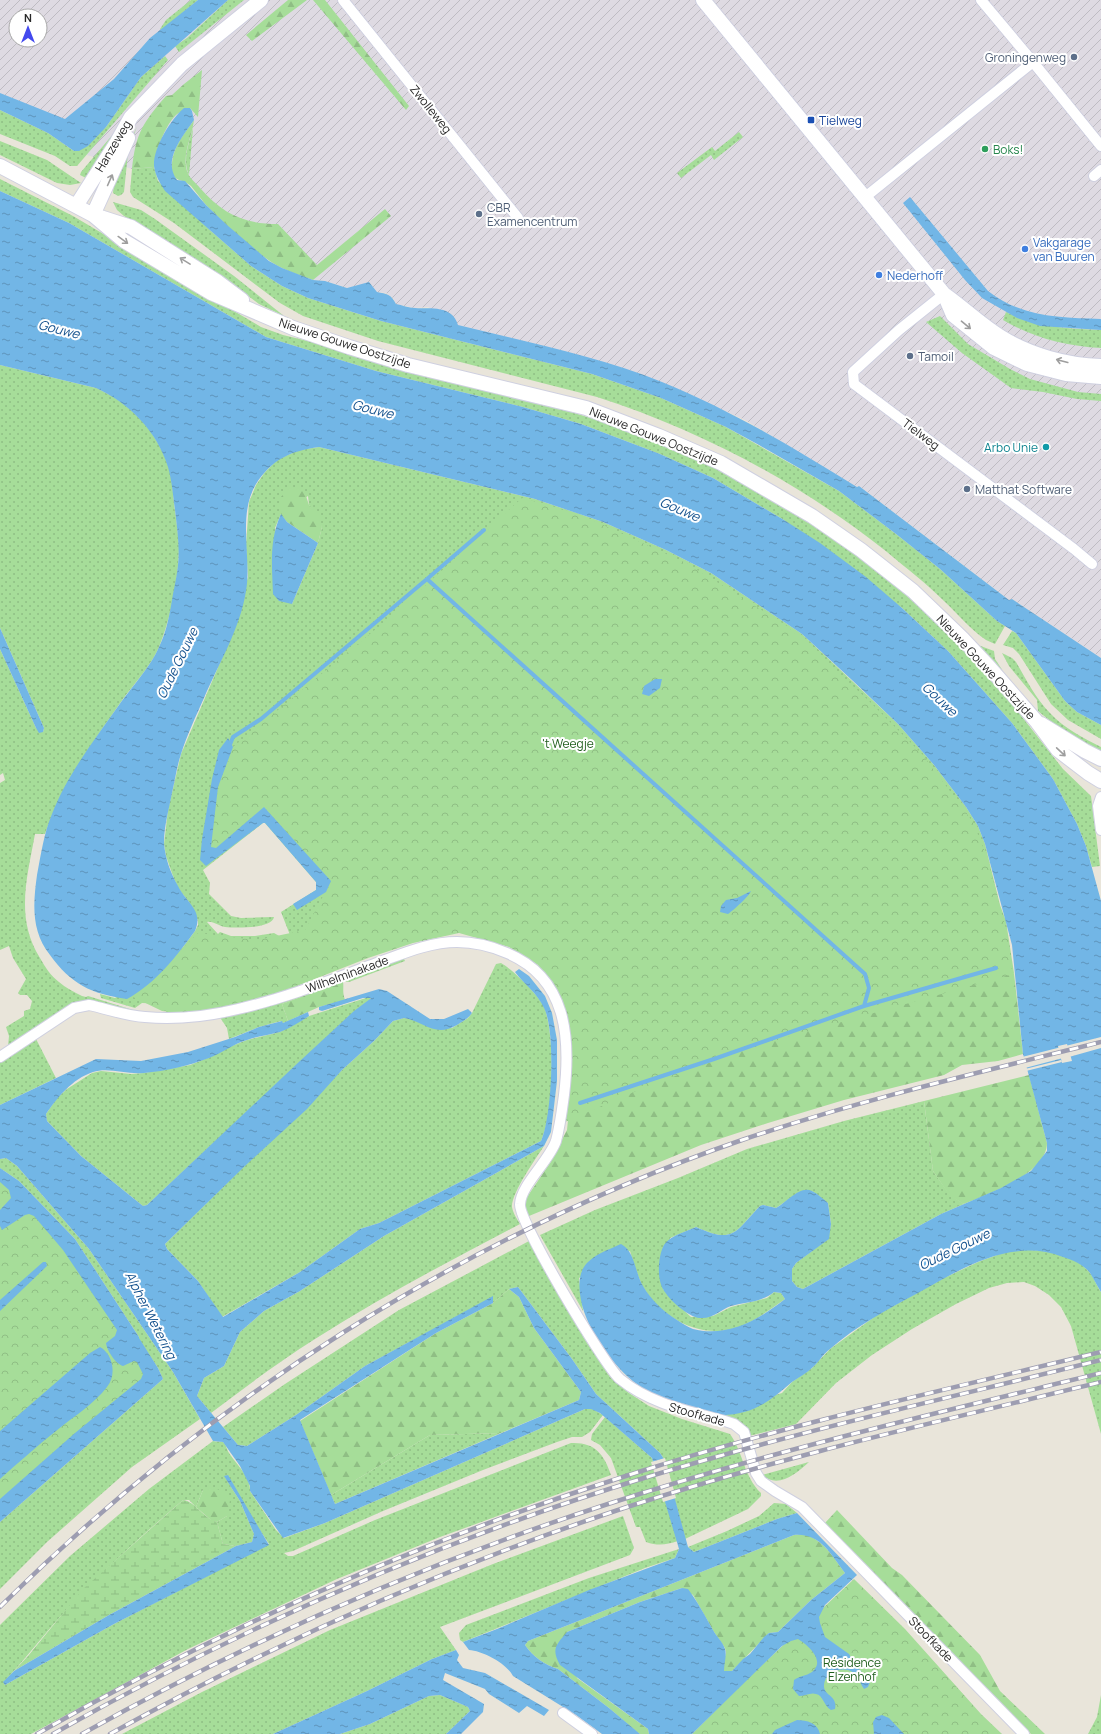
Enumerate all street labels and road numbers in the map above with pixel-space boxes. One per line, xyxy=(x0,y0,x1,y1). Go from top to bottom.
street label: Zwolleweg xyxy=(406,81,456,137)
street label: Hanzeweg xyxy=(91,117,135,175)
street label: Nieuwe Gouwe Oostzijde xyxy=(277,314,413,372)
street label: Nieuwe Gouwe Oostzijde xyxy=(587,402,721,470)
street label: Tielweg xyxy=(899,414,943,454)
street label: Nieuwe Gouwe Oostzijde xyxy=(934,612,1038,722)
street label: Wilhelminakade xyxy=(303,951,391,997)
street label: Stoofkade xyxy=(667,1398,727,1430)
street label: Stoofkade xyxy=(905,1612,957,1666)

